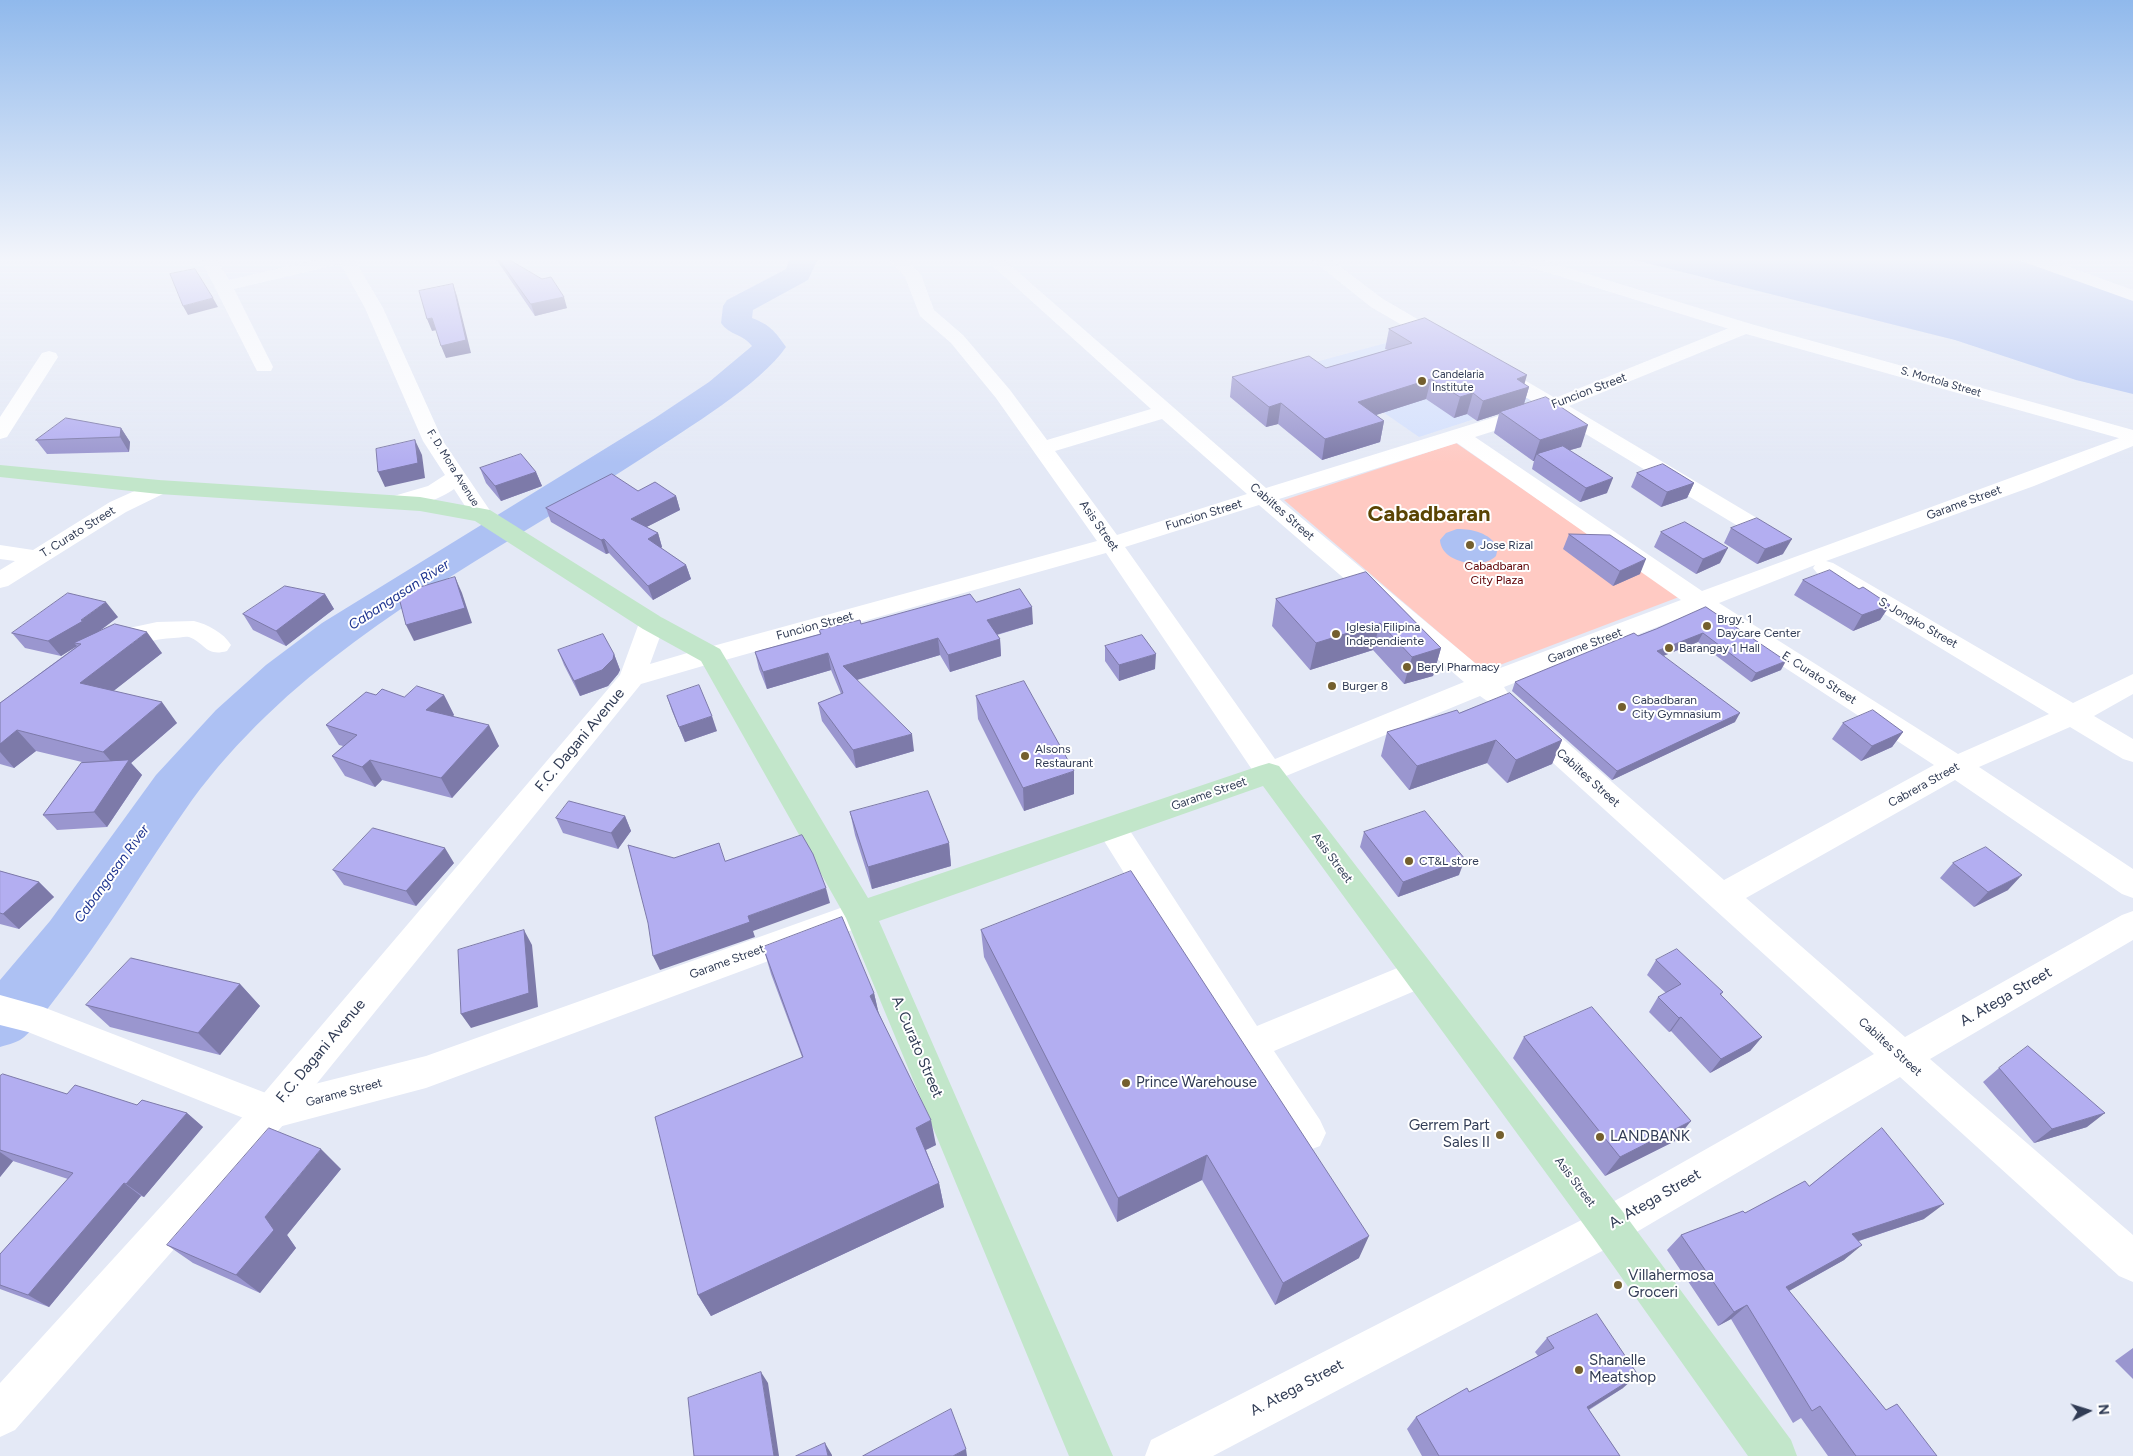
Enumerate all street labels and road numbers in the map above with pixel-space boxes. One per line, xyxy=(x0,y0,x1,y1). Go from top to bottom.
street label: S. Mortola Street xyxy=(1899,364,1983,400)
street label: Funcion Street xyxy=(1549,370,1629,412)
street label: F. D. Mora Avenue xyxy=(424,427,482,509)
street label: Cabiltes Street xyxy=(1247,480,1317,544)
street label: Garame Street xyxy=(1925,483,2003,523)
street label: Funcion Street xyxy=(1164,497,1244,533)
street label: Asis Street xyxy=(1076,498,1122,554)
street label: T. Curato Street xyxy=(38,503,118,561)
street label: S. Jongko Street xyxy=(1876,595,1960,651)
street label: Funcion Street xyxy=(775,609,855,643)
street label: Garame Street xyxy=(1546,625,1624,667)
street label: E. Curato Street xyxy=(1779,649,1859,707)
street label: F.C. Dagani Avenue xyxy=(531,685,629,795)
street label: Cabiltes Street xyxy=(1553,746,1623,810)
street label: Cabrera Street xyxy=(1886,760,1962,810)
street label: Garame Street xyxy=(1169,774,1249,814)
street label: Asis Street xyxy=(1309,830,1355,886)
street label: Garame Street xyxy=(688,942,766,982)
street label: A. Atega Street xyxy=(1957,963,2055,1031)
street label: A. Curato Street xyxy=(887,993,947,1101)
street label: F.C. Dagani Avenue xyxy=(272,996,370,1106)
street label: Cabiltes Street xyxy=(1855,1015,1925,1079)
street label: Garame Street xyxy=(304,1076,384,1110)
street label: Asis Street xyxy=(1552,1154,1598,1210)
street label: A. Atega Street xyxy=(1606,1165,1704,1233)
street label: A. Atega Street xyxy=(1247,1356,1347,1420)

